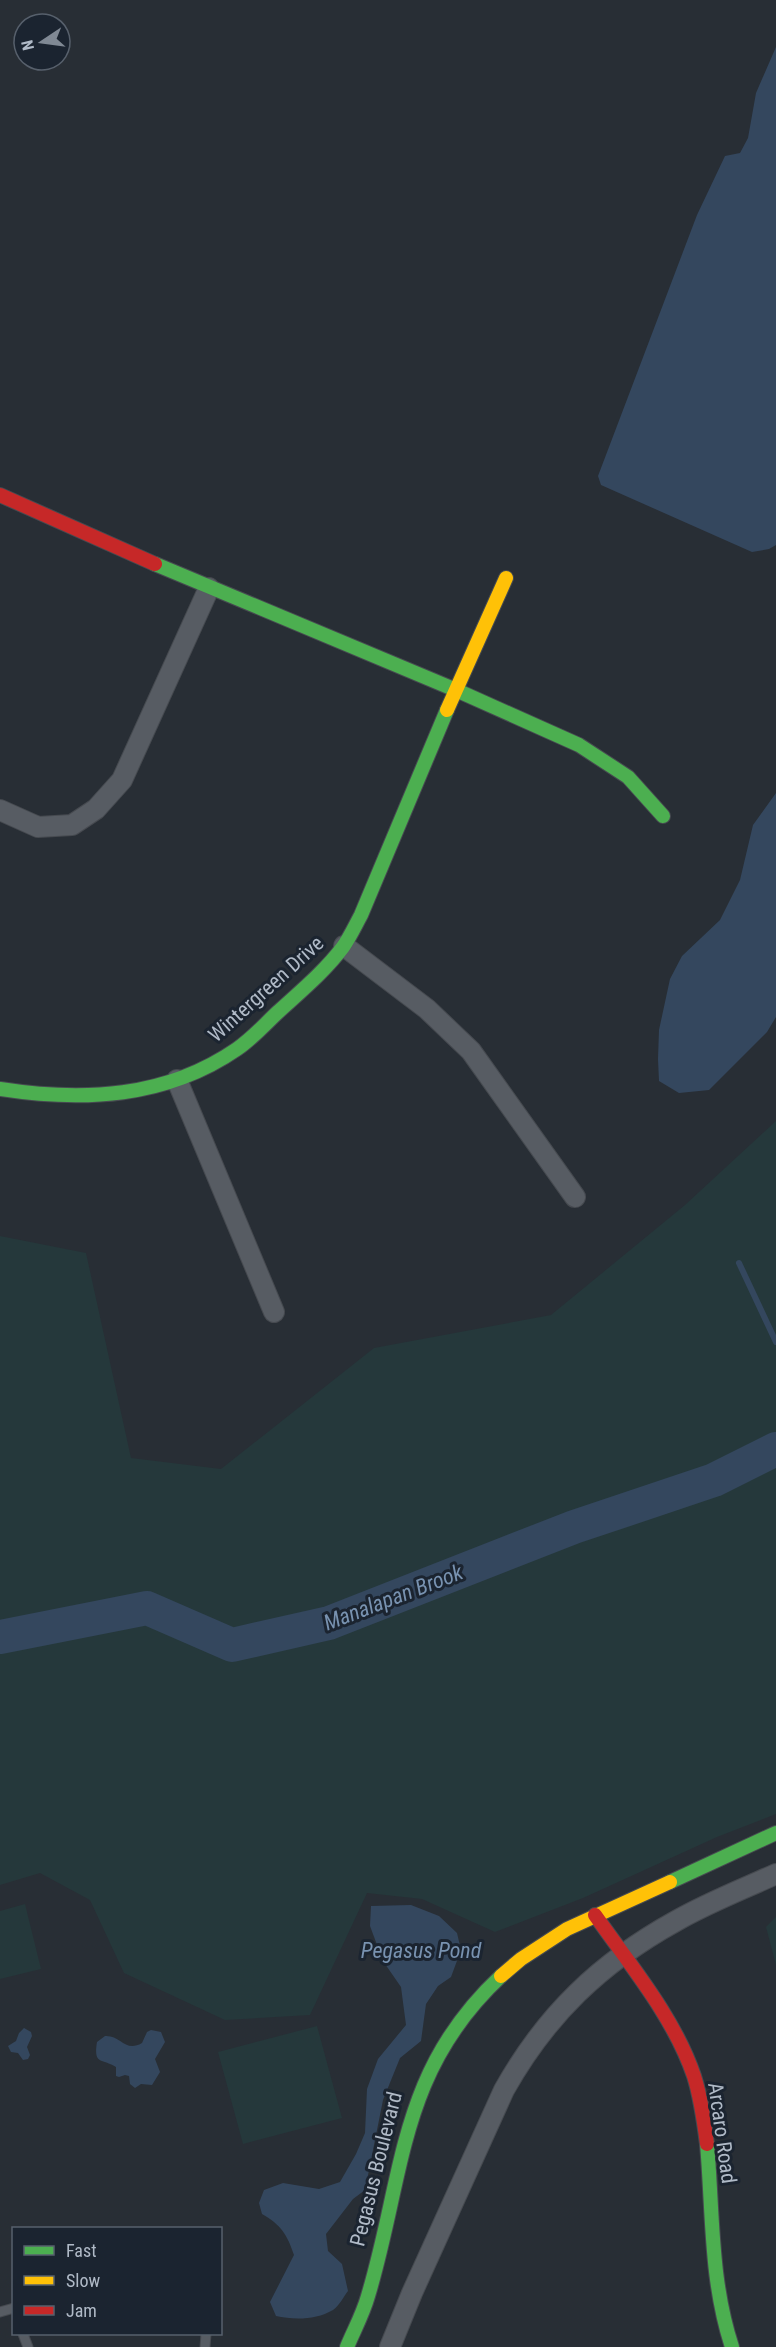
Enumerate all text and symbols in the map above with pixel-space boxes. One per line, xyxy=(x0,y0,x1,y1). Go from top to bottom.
north arrow xyxy=(12,12,72,72)
text: N xyxy=(18,38,38,52)
street label: Wintergreen Drive xyxy=(204,931,329,1047)
water label: Manalapan Brook xyxy=(320,1559,467,1635)
water label: Pegasus Pond xyxy=(361,1938,482,1963)
street label: Arcaro Road xyxy=(703,2081,741,2185)
street label: Pegasus Boulevard xyxy=(345,2089,407,2249)
legend xyxy=(12,2227,222,2335)
text: Fast xyxy=(66,2240,97,2261)
text: Slow xyxy=(66,2270,101,2291)
text: Jam xyxy=(66,2300,97,2321)

